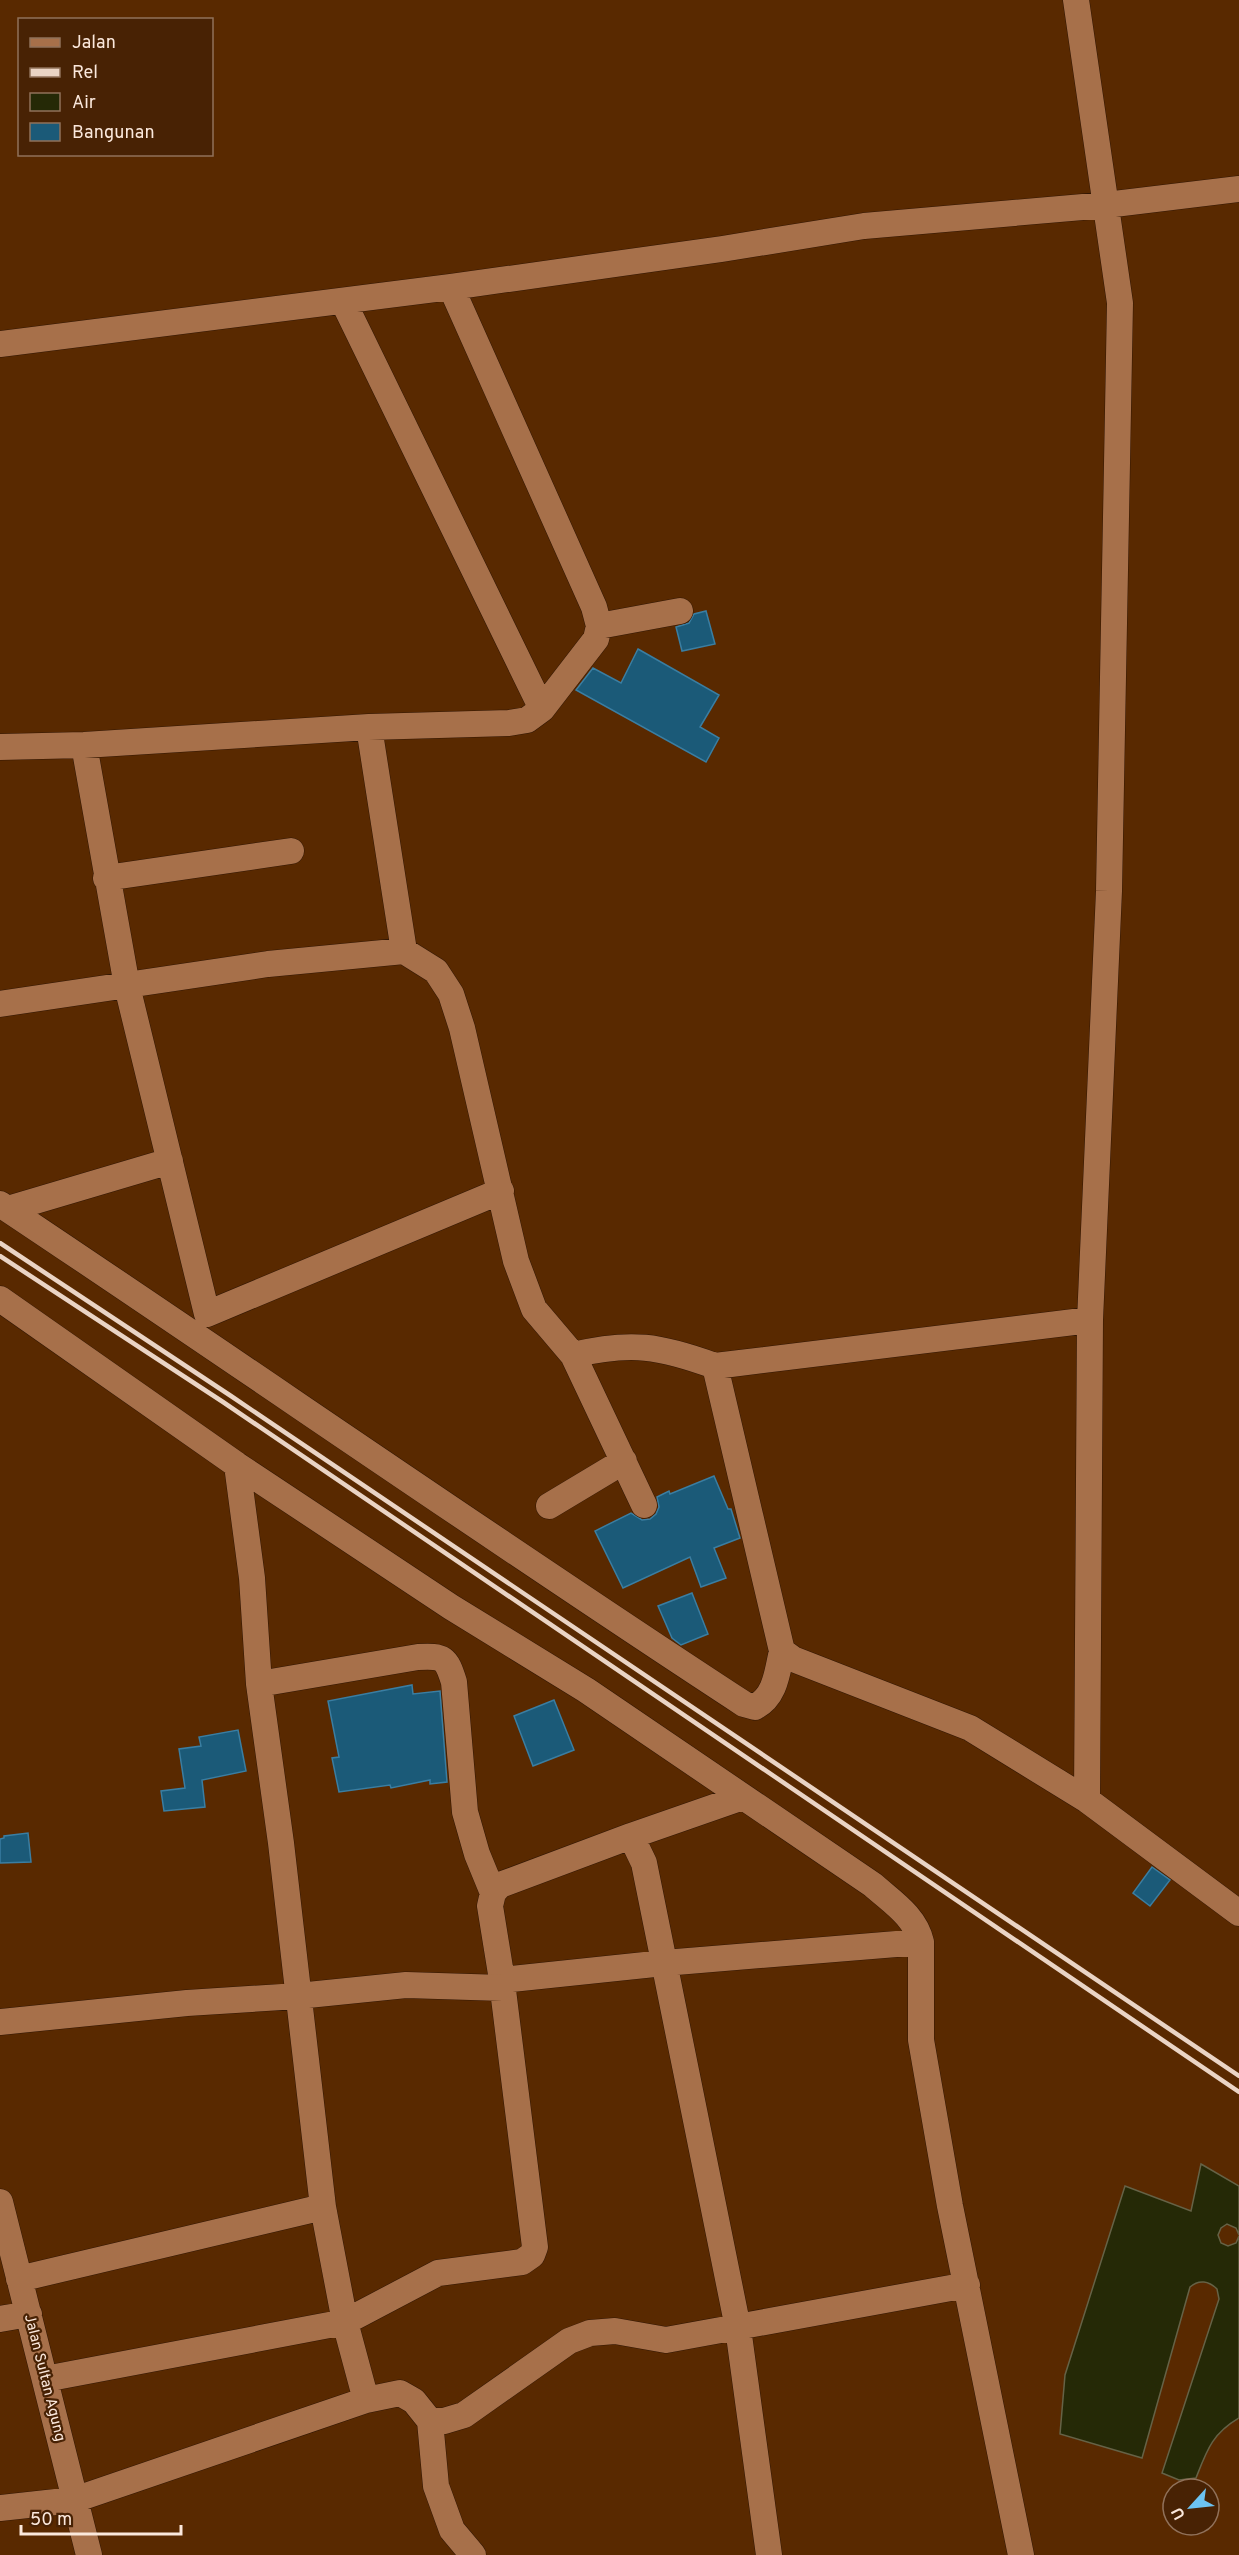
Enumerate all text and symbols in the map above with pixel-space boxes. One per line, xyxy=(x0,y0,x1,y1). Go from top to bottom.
legend xyxy=(18,18,213,156)
text: Jalan xyxy=(72,32,116,55)
text: Rel xyxy=(72,62,98,85)
text: Air xyxy=(72,92,96,115)
text: Bangunan xyxy=(72,122,155,145)
street label: Jalan Sultan Agung xyxy=(19,2312,69,2444)
north arrow xyxy=(1161,2477,1221,2537)
scale bar xyxy=(21,2498,182,2536)
text: U xyxy=(1168,2503,1191,2523)
text: 50 m xyxy=(30,2509,72,2532)

